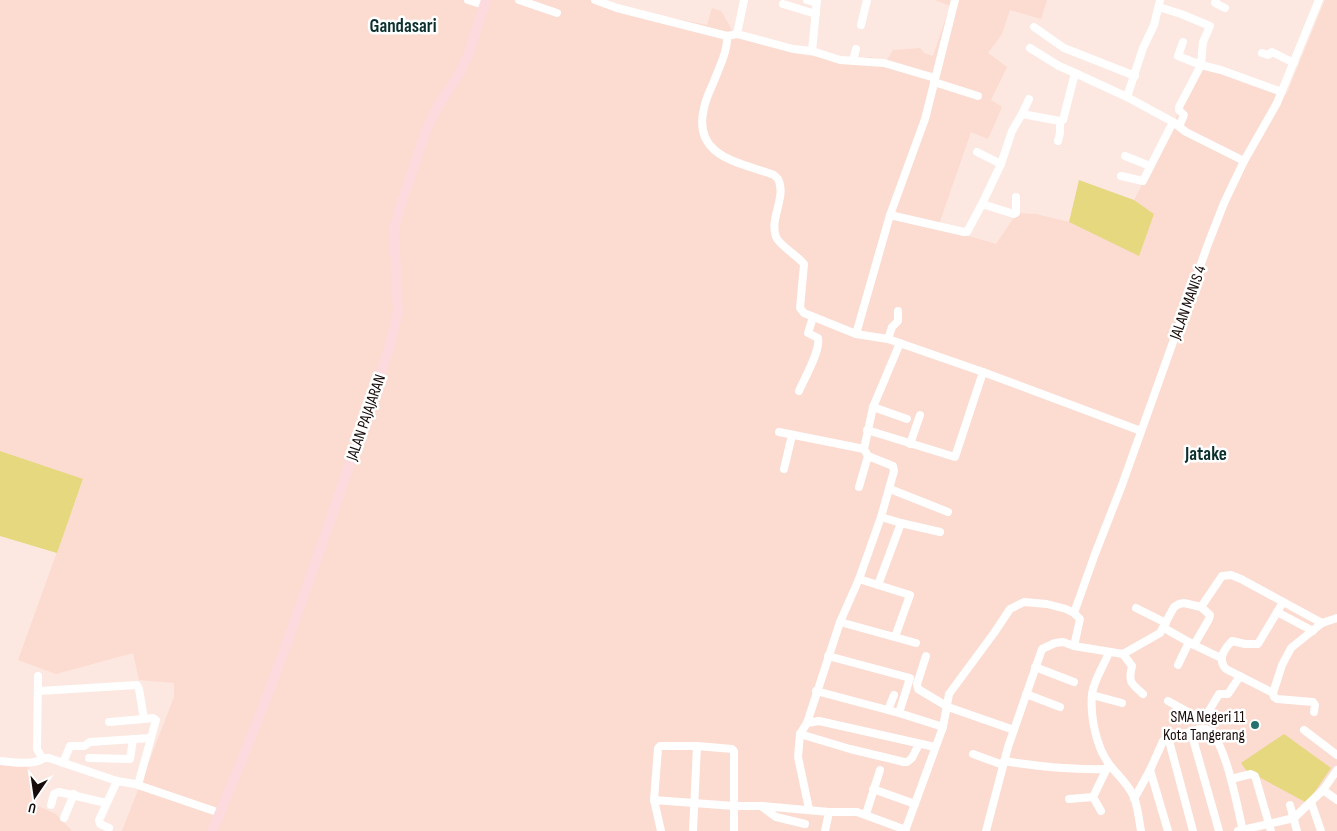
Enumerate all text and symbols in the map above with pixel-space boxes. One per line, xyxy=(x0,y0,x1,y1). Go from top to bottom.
district label: Gandasari xyxy=(370,15,437,38)
street label: JALAN MANIS 4 xyxy=(1166,263,1211,343)
street label: JALAN PAJAJARAN xyxy=(342,372,390,464)
district label: Jatake xyxy=(1184,443,1227,466)
place label: SMA Negeri 11 Kota Tangerang xyxy=(1163,708,1245,745)
marker: SMA Negeri 11 Kota Tangerang xyxy=(1249,719,1261,731)
north arrow xyxy=(10,771,60,821)
text: U xyxy=(27,799,38,817)

